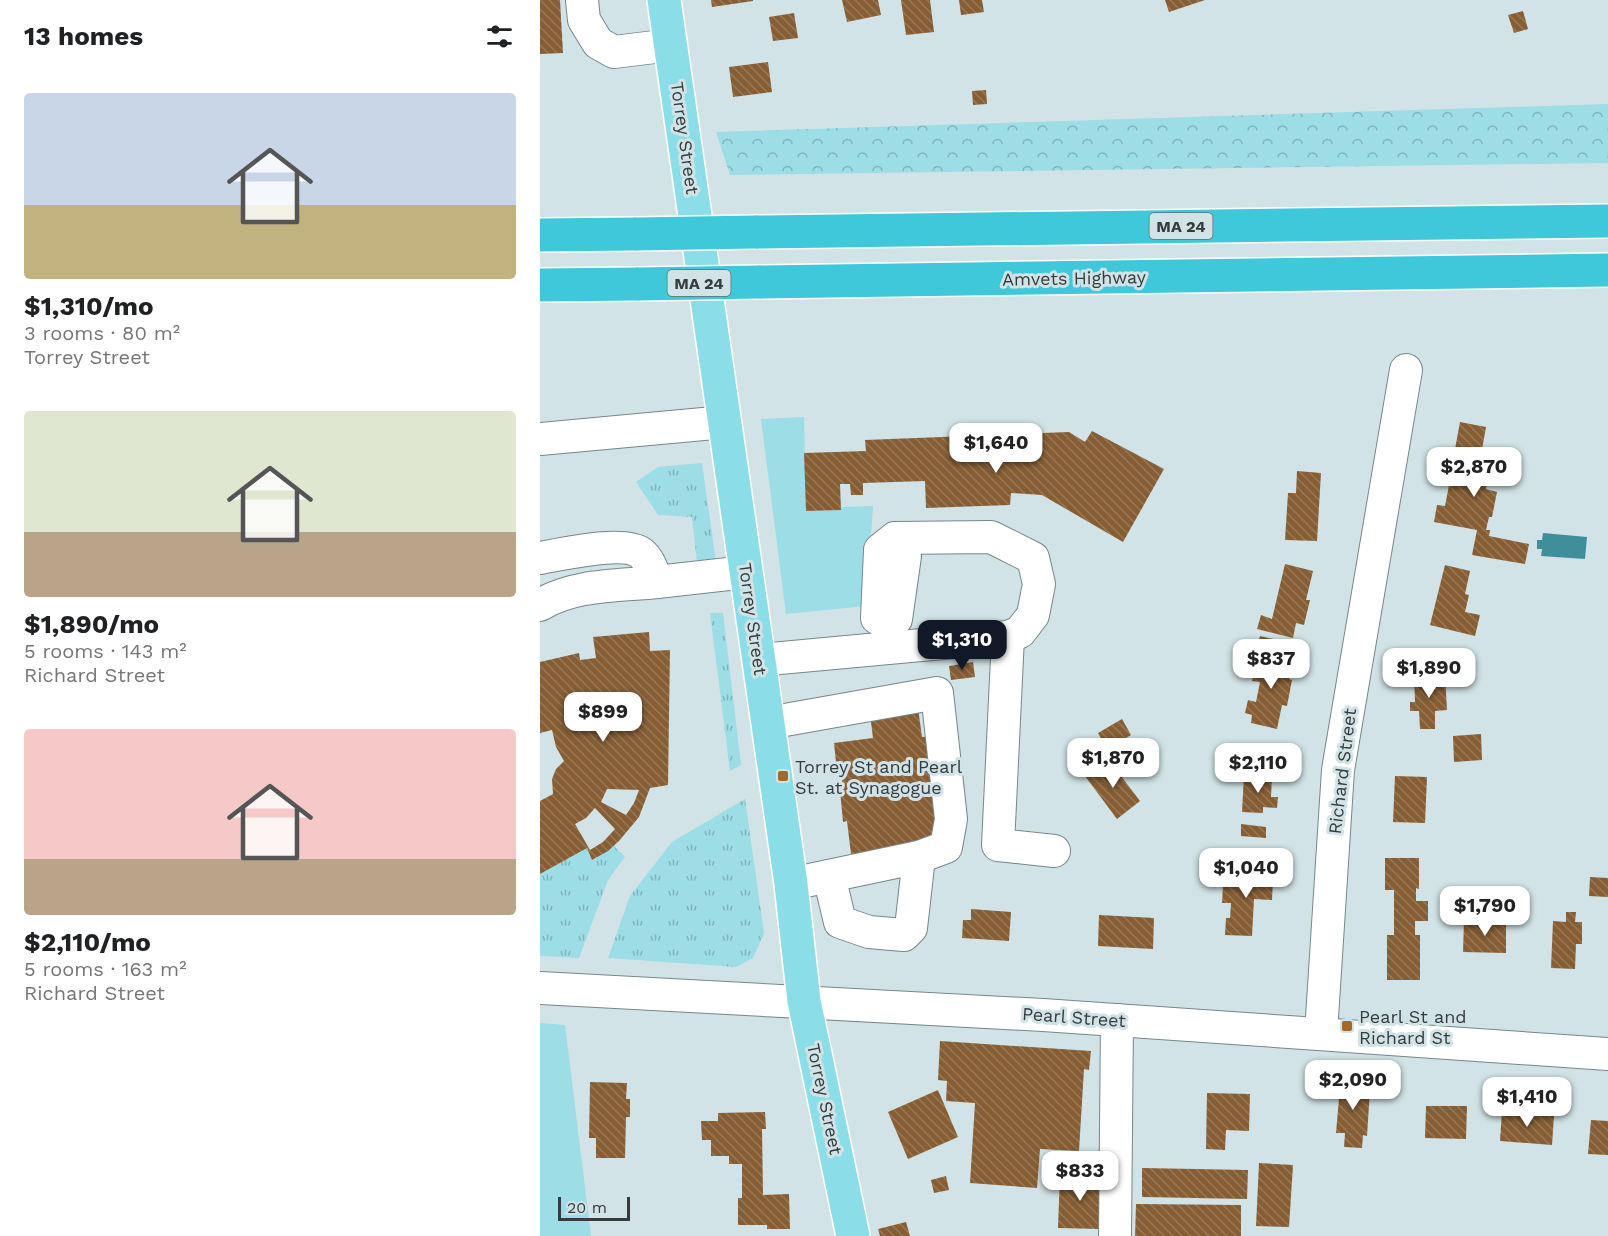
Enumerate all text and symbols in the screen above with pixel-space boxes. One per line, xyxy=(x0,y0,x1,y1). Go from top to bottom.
icon: filters xyxy=(483,20,516,53)
text: 13 homes xyxy=(24,21,143,51)
street label: Torrey Street xyxy=(667,80,703,196)
icon: home xyxy=(216,132,324,240)
road number: MA 24 xyxy=(1150,213,1212,239)
street label: Amvets Highway xyxy=(1002,266,1147,290)
road number: MA 24 xyxy=(668,270,730,296)
text: $1,310/mo xyxy=(24,291,154,321)
text: 3 rooms · 80 m² xyxy=(24,321,180,345)
text: Torrey Street xyxy=(24,345,150,369)
pin: $1,640 xyxy=(947,423,1045,474)
text: $1,640 xyxy=(963,430,1029,454)
pin: $2,870 xyxy=(1425,447,1523,498)
icon: home xyxy=(216,450,324,558)
text: $2,870 xyxy=(1441,454,1507,478)
street label: Torrey Street xyxy=(735,561,771,677)
text: $1,890/mo xyxy=(24,609,159,639)
pin: $1,310 xyxy=(913,620,1011,671)
text: $1,310 xyxy=(932,627,992,651)
text: 5 rooms · 143 m² xyxy=(24,639,187,663)
pin: $837 xyxy=(1235,639,1307,690)
text: $837 xyxy=(1247,646,1295,670)
pin: $1,890 xyxy=(1380,648,1478,699)
text: $1,890 xyxy=(1397,655,1461,679)
text: Richard Street xyxy=(24,663,165,687)
pin: $899 xyxy=(567,692,639,743)
text: $899 xyxy=(578,699,628,723)
street label: Richard Street xyxy=(1324,706,1360,835)
pin: $1,870 xyxy=(1064,738,1162,789)
pin: $2,110 xyxy=(1209,743,1307,794)
text: $1,870 xyxy=(1081,745,1145,769)
text: $2,110 xyxy=(1229,750,1287,774)
place label: Torrey St and Pearl St. at Synagogue xyxy=(795,756,963,798)
icon: home xyxy=(216,768,324,876)
marker: Torrey St and Pearl St. at Synagogue xyxy=(776,769,790,783)
pin: $1,040 xyxy=(1197,848,1295,899)
text: $1,040 xyxy=(1213,855,1279,879)
pin: $1,790 xyxy=(1436,886,1534,937)
text: $1,790 xyxy=(1454,893,1516,917)
text: $2,110/mo xyxy=(24,927,151,957)
text: 5 rooms · 163 m² xyxy=(24,957,186,981)
text: Richard Street xyxy=(24,981,165,1005)
street label: Pearl Street xyxy=(1021,1003,1127,1031)
place label: Pearl St and Richard St xyxy=(1359,1006,1467,1048)
marker: Pearl St and Richard St xyxy=(1340,1019,1354,1033)
street label: Torrey Street xyxy=(803,1041,847,1157)
pin: $2,090 xyxy=(1304,1060,1402,1111)
text: $2,090 xyxy=(1319,1067,1387,1091)
pin: $1,410 xyxy=(1478,1077,1576,1128)
text: $1,410 xyxy=(1496,1084,1558,1108)
pin: $833 xyxy=(1044,1151,1116,1202)
text: $833 xyxy=(1056,1158,1104,1182)
scale bar xyxy=(558,1194,630,1222)
text: 20 m xyxy=(567,1198,607,1217)

